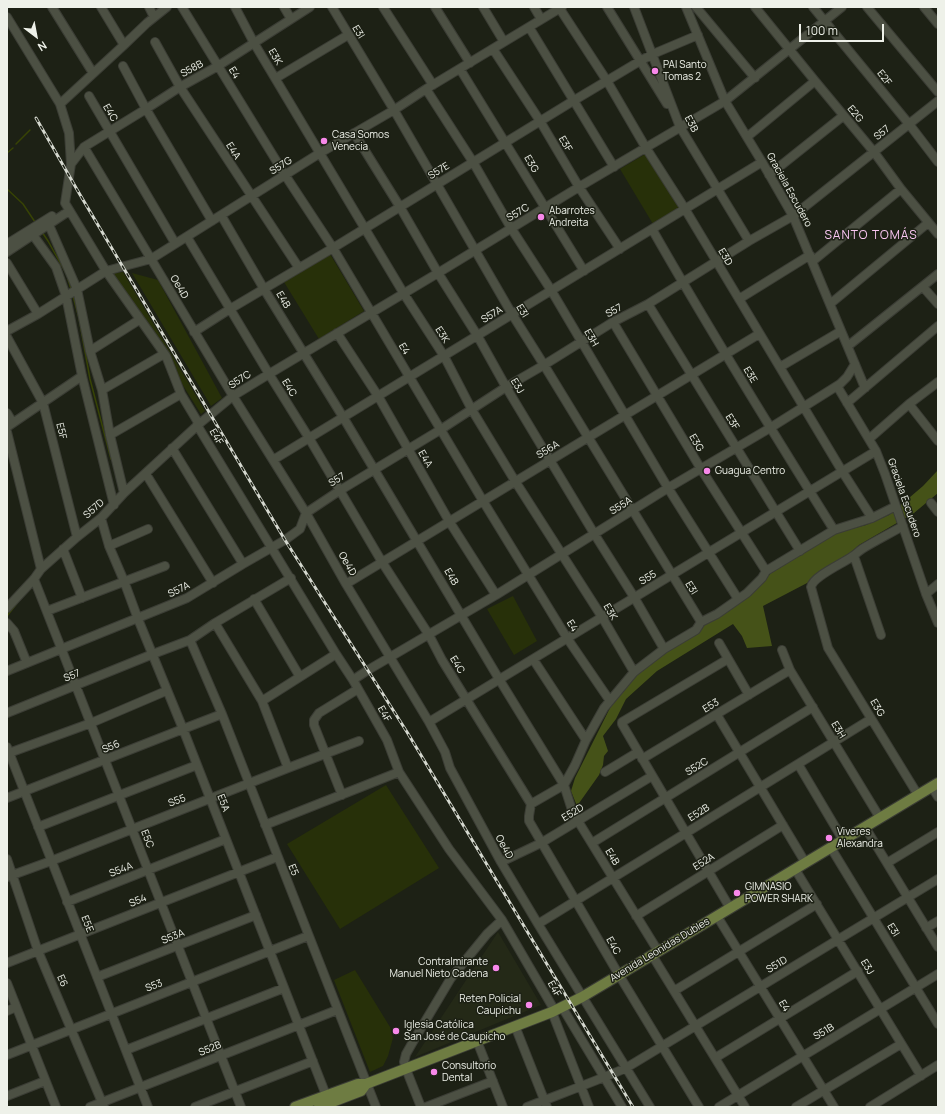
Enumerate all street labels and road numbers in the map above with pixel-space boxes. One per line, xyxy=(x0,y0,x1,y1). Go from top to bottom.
street label: E3I xyxy=(349,23,367,41)
street label: E3K xyxy=(265,47,285,67)
street label: S58B xyxy=(179,58,205,80)
street label: E4 xyxy=(226,65,242,81)
street label: E2F xyxy=(874,68,894,88)
street label: E4C xyxy=(100,102,120,124)
street label: E2G xyxy=(844,103,866,125)
street label: E3B xyxy=(682,114,700,134)
street label: S57 xyxy=(872,123,892,143)
street label: E3F xyxy=(556,134,574,154)
street label: E4A xyxy=(223,140,243,162)
street label: Graciela Escudero xyxy=(764,151,814,229)
street label: E3G xyxy=(521,153,541,175)
street label: S57G xyxy=(268,155,294,177)
street label: S57E xyxy=(426,160,452,182)
street label: S57C xyxy=(505,202,531,224)
street label: E3D xyxy=(715,246,735,268)
street label: Oe4D xyxy=(167,273,191,301)
street label: E4B xyxy=(273,289,293,311)
street label: E3I xyxy=(513,302,531,320)
street label: S57 xyxy=(604,302,624,320)
street label: S57A xyxy=(479,304,505,326)
street label: E3K xyxy=(432,325,452,345)
street label: E3H xyxy=(581,327,601,349)
street label: E4 xyxy=(396,341,412,357)
street label: E3E xyxy=(740,365,760,385)
street label: S57C xyxy=(227,368,253,392)
street label: E3J xyxy=(508,376,526,396)
street label: E4C xyxy=(279,377,299,399)
street label: E3F xyxy=(723,412,741,432)
street label: E5F xyxy=(53,422,69,440)
street label: E4F xyxy=(207,427,225,447)
street label: E3G xyxy=(686,432,706,454)
street label: S56A xyxy=(534,439,562,461)
street label: E4A xyxy=(415,448,435,470)
street label: Graciela Escudero xyxy=(885,457,923,539)
street label: S57 xyxy=(327,470,347,490)
street label: S55A xyxy=(608,495,634,517)
street label: S57D xyxy=(81,497,107,521)
street label: Oe4D xyxy=(335,550,359,578)
street label: E4B xyxy=(441,566,461,588)
street label: S55 xyxy=(637,568,659,588)
street label: E3I xyxy=(682,579,700,597)
street label: S57A xyxy=(166,580,192,600)
street label: E3K xyxy=(600,602,620,622)
street label: E4 xyxy=(564,618,580,634)
street label: E4C xyxy=(447,654,467,676)
street label: S57 xyxy=(62,667,82,685)
street label: E53 xyxy=(701,696,721,716)
street label: E3G xyxy=(867,697,887,719)
street label: E4F xyxy=(375,704,393,724)
street label: E3H xyxy=(828,719,848,741)
street label: S56 xyxy=(100,738,122,756)
street label: S52C xyxy=(683,756,711,778)
street label: S55 xyxy=(167,792,187,810)
street label: E5A xyxy=(214,793,232,813)
street label: E52D xyxy=(560,802,586,824)
street label: E52B xyxy=(686,802,712,824)
street label: E5C xyxy=(138,828,156,850)
street label: Oe4D xyxy=(493,833,515,861)
street label: E4B xyxy=(602,846,622,868)
street label: E52A xyxy=(691,851,717,873)
street label: S54A xyxy=(108,860,134,880)
street label: E5 xyxy=(285,862,301,878)
street label: S54 xyxy=(127,892,149,910)
street label: E5E xyxy=(78,914,96,934)
street label: Avenida Leonidas Dubles xyxy=(608,915,712,985)
street label: E3I xyxy=(884,921,902,939)
street label: S53A xyxy=(160,927,186,947)
street label: E4C xyxy=(603,935,623,957)
street label: S51D xyxy=(764,954,790,976)
street label: E3J xyxy=(858,957,876,977)
street label: E6 xyxy=(54,973,70,989)
street label: S53 xyxy=(144,977,164,995)
street label: E4F xyxy=(545,979,563,999)
street label: E4 xyxy=(776,998,792,1014)
street label: S51B xyxy=(811,1021,837,1043)
street label: S52B xyxy=(197,1039,223,1059)

